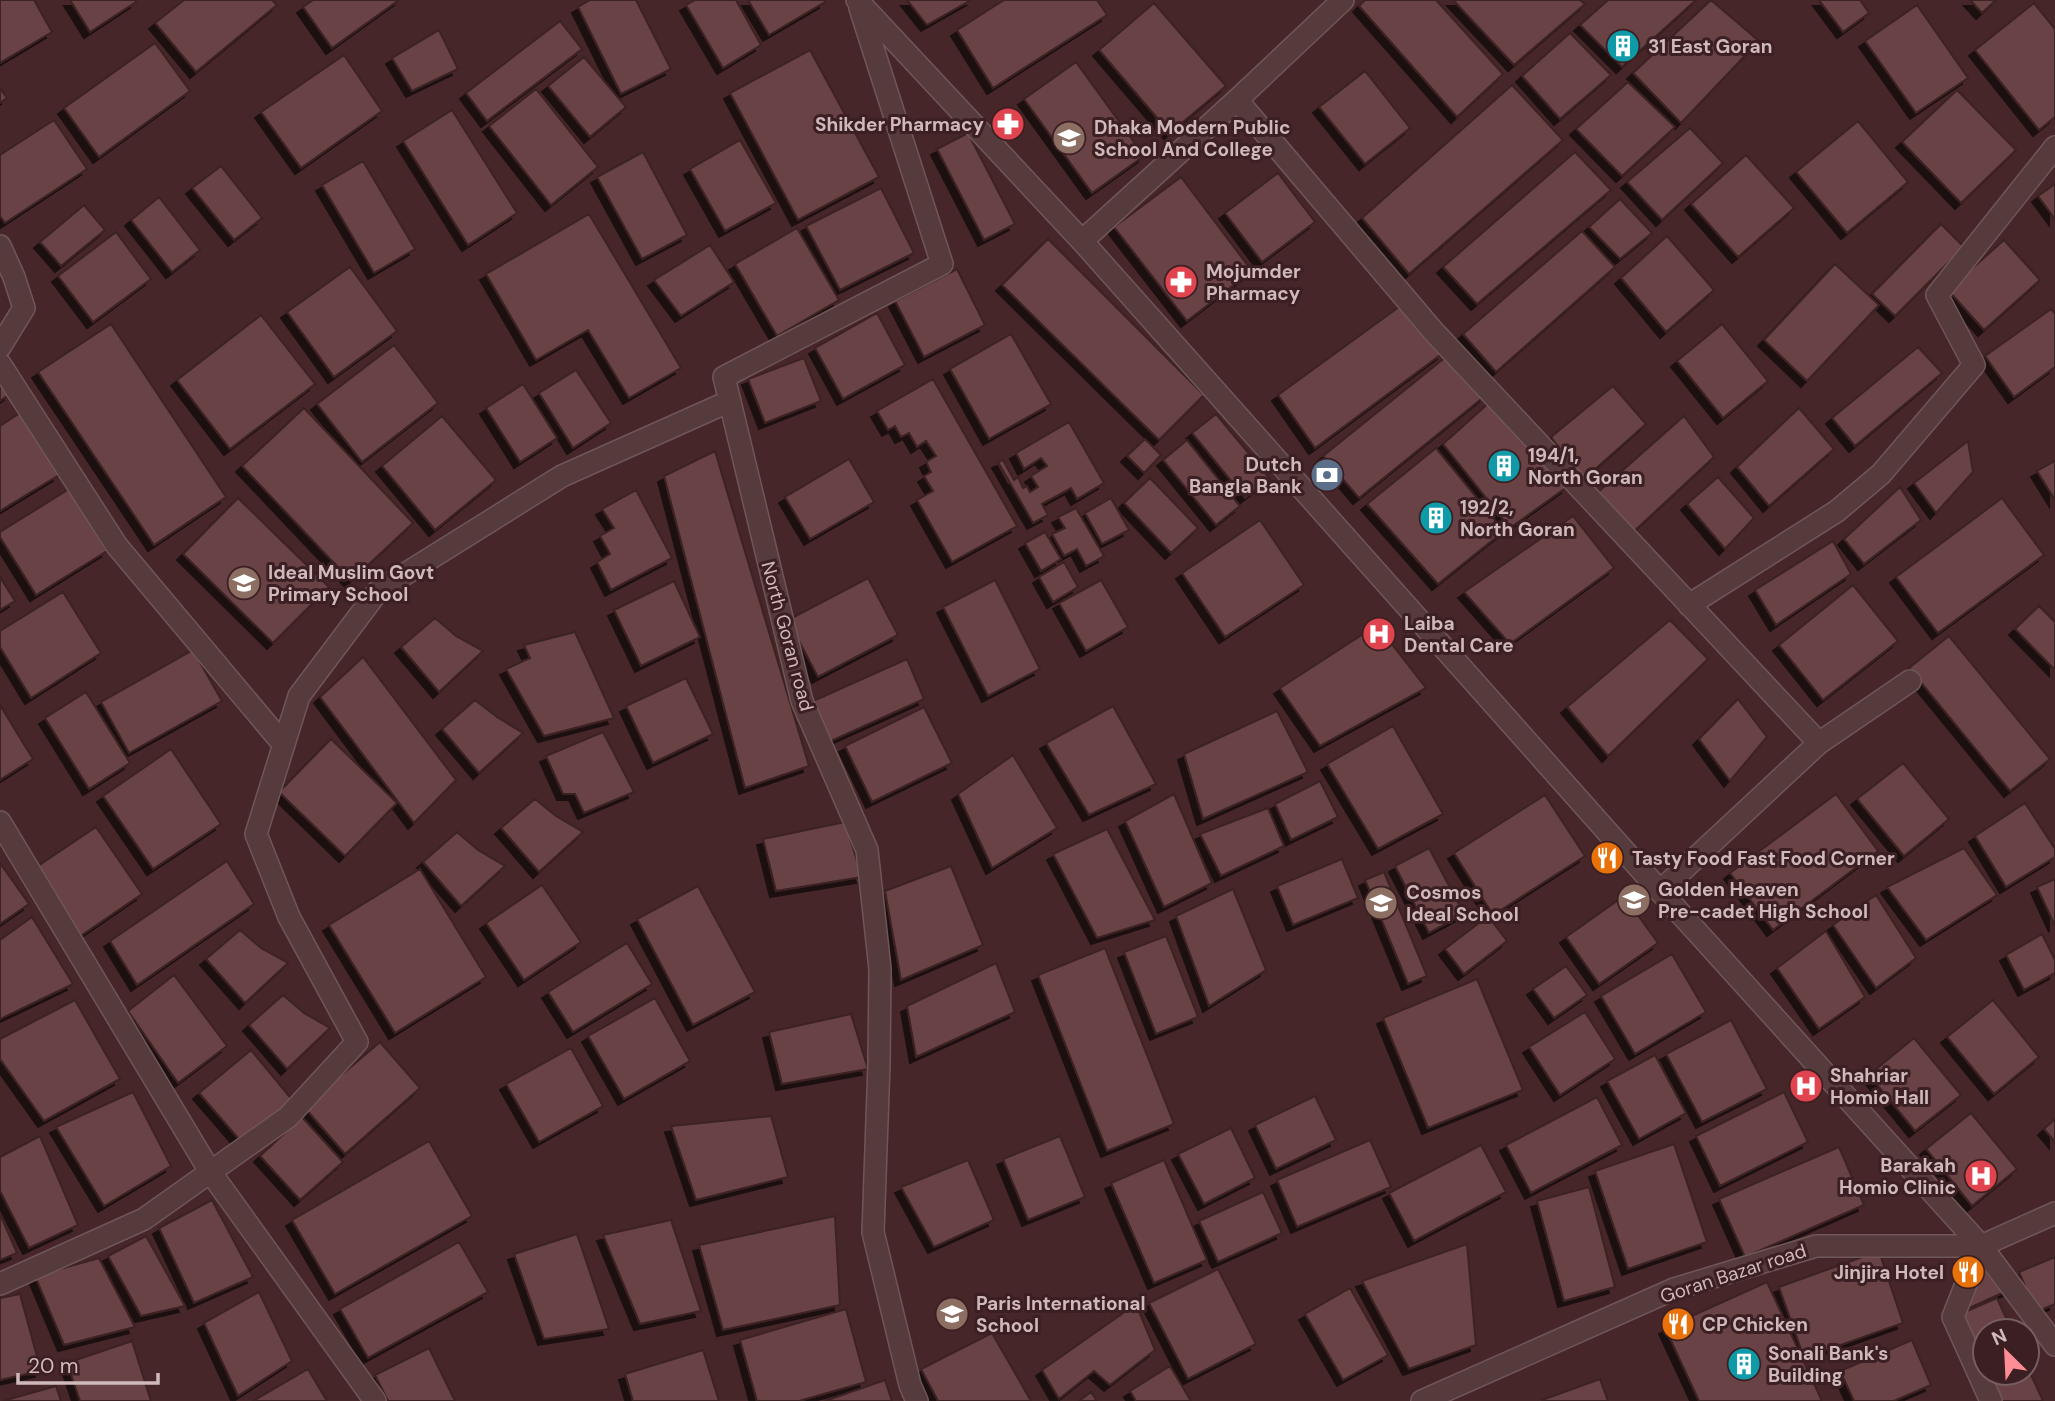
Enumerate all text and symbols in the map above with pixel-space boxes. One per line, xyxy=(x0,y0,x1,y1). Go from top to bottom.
building icon: 31 East Goran xyxy=(1604,27,1642,65)
place label: 31 East Goran xyxy=(1648,34,1772,59)
pharmacy icon: Shikder Pharmacy xyxy=(989,105,1027,143)
place label: Shikder Pharmacy xyxy=(815,112,985,137)
place label: Dhaka Modern Public School And College xyxy=(1094,115,1290,162)
school or university icon: Dhaka Modern Public School And College xyxy=(1050,119,1088,157)
place label: Mojumder Pharmacy xyxy=(1206,259,1301,306)
pharmacy icon: Mojumder Pharmacy xyxy=(1162,263,1200,301)
place label: 194/1, North Goran xyxy=(1528,443,1643,490)
building icon: 194/1, North Goran xyxy=(1485,447,1523,485)
place label: Dutch Bangla Bank xyxy=(1189,452,1302,499)
bank icon: Dutch Bangla Bank xyxy=(1308,456,1346,494)
place label: 192/2, North Goran xyxy=(1460,495,1575,542)
building icon: 192/2, North Goran xyxy=(1417,499,1455,537)
street label: North Goran road xyxy=(756,558,820,714)
place label: Ideal Muslim Govt Primary School xyxy=(268,560,434,607)
school or university icon: Ideal Muslim Govt Primary School xyxy=(225,564,263,602)
place label: Laiba Dental Care xyxy=(1404,611,1514,658)
hospital icon: Laiba Dental Care xyxy=(1360,615,1398,653)
restaurant icon: Tasty Food Fast Food Corner xyxy=(1588,839,1626,877)
place label: Tasty Food Fast Food Corner xyxy=(1632,846,1895,871)
place label: Golden Heaven Pre-cadet High School xyxy=(1658,877,1868,924)
place label: Cosmos Ideal School xyxy=(1406,880,1519,927)
school or university icon: Golden Heaven Pre-cadet High School xyxy=(1615,881,1653,919)
school or university icon: Cosmos Ideal School xyxy=(1362,884,1400,922)
place label: Shahriar Homio Hall xyxy=(1830,1063,1929,1110)
hospital icon: Shahriar Homio Hall xyxy=(1787,1067,1825,1105)
place label: Barakah Homio Clinic xyxy=(1839,1153,1956,1200)
hospital icon: Barakah Homio Clinic xyxy=(1962,1157,2000,1195)
street label: Goran Bazar road xyxy=(1657,1238,1809,1309)
restaurant icon: Jinjira Hotel xyxy=(1949,1253,1987,1291)
place label: Jinjira Hotel xyxy=(1834,1260,1944,1285)
place label: Paris International School xyxy=(976,1291,1146,1338)
school or university icon: Paris International School xyxy=(933,1295,971,1333)
restaurant icon: CP Chicken xyxy=(1659,1305,1697,1343)
place label: CP Chicken xyxy=(1702,1312,1808,1337)
north arrow xyxy=(1971,1317,2041,1387)
text: N xyxy=(1988,1323,2011,1351)
place label: Sonali Bank's Building xyxy=(1768,1341,1888,1388)
scale bar xyxy=(18,1342,158,1386)
building icon: Sonali Bank's Building xyxy=(1725,1345,1763,1383)
text: 20 m xyxy=(28,1352,79,1380)

